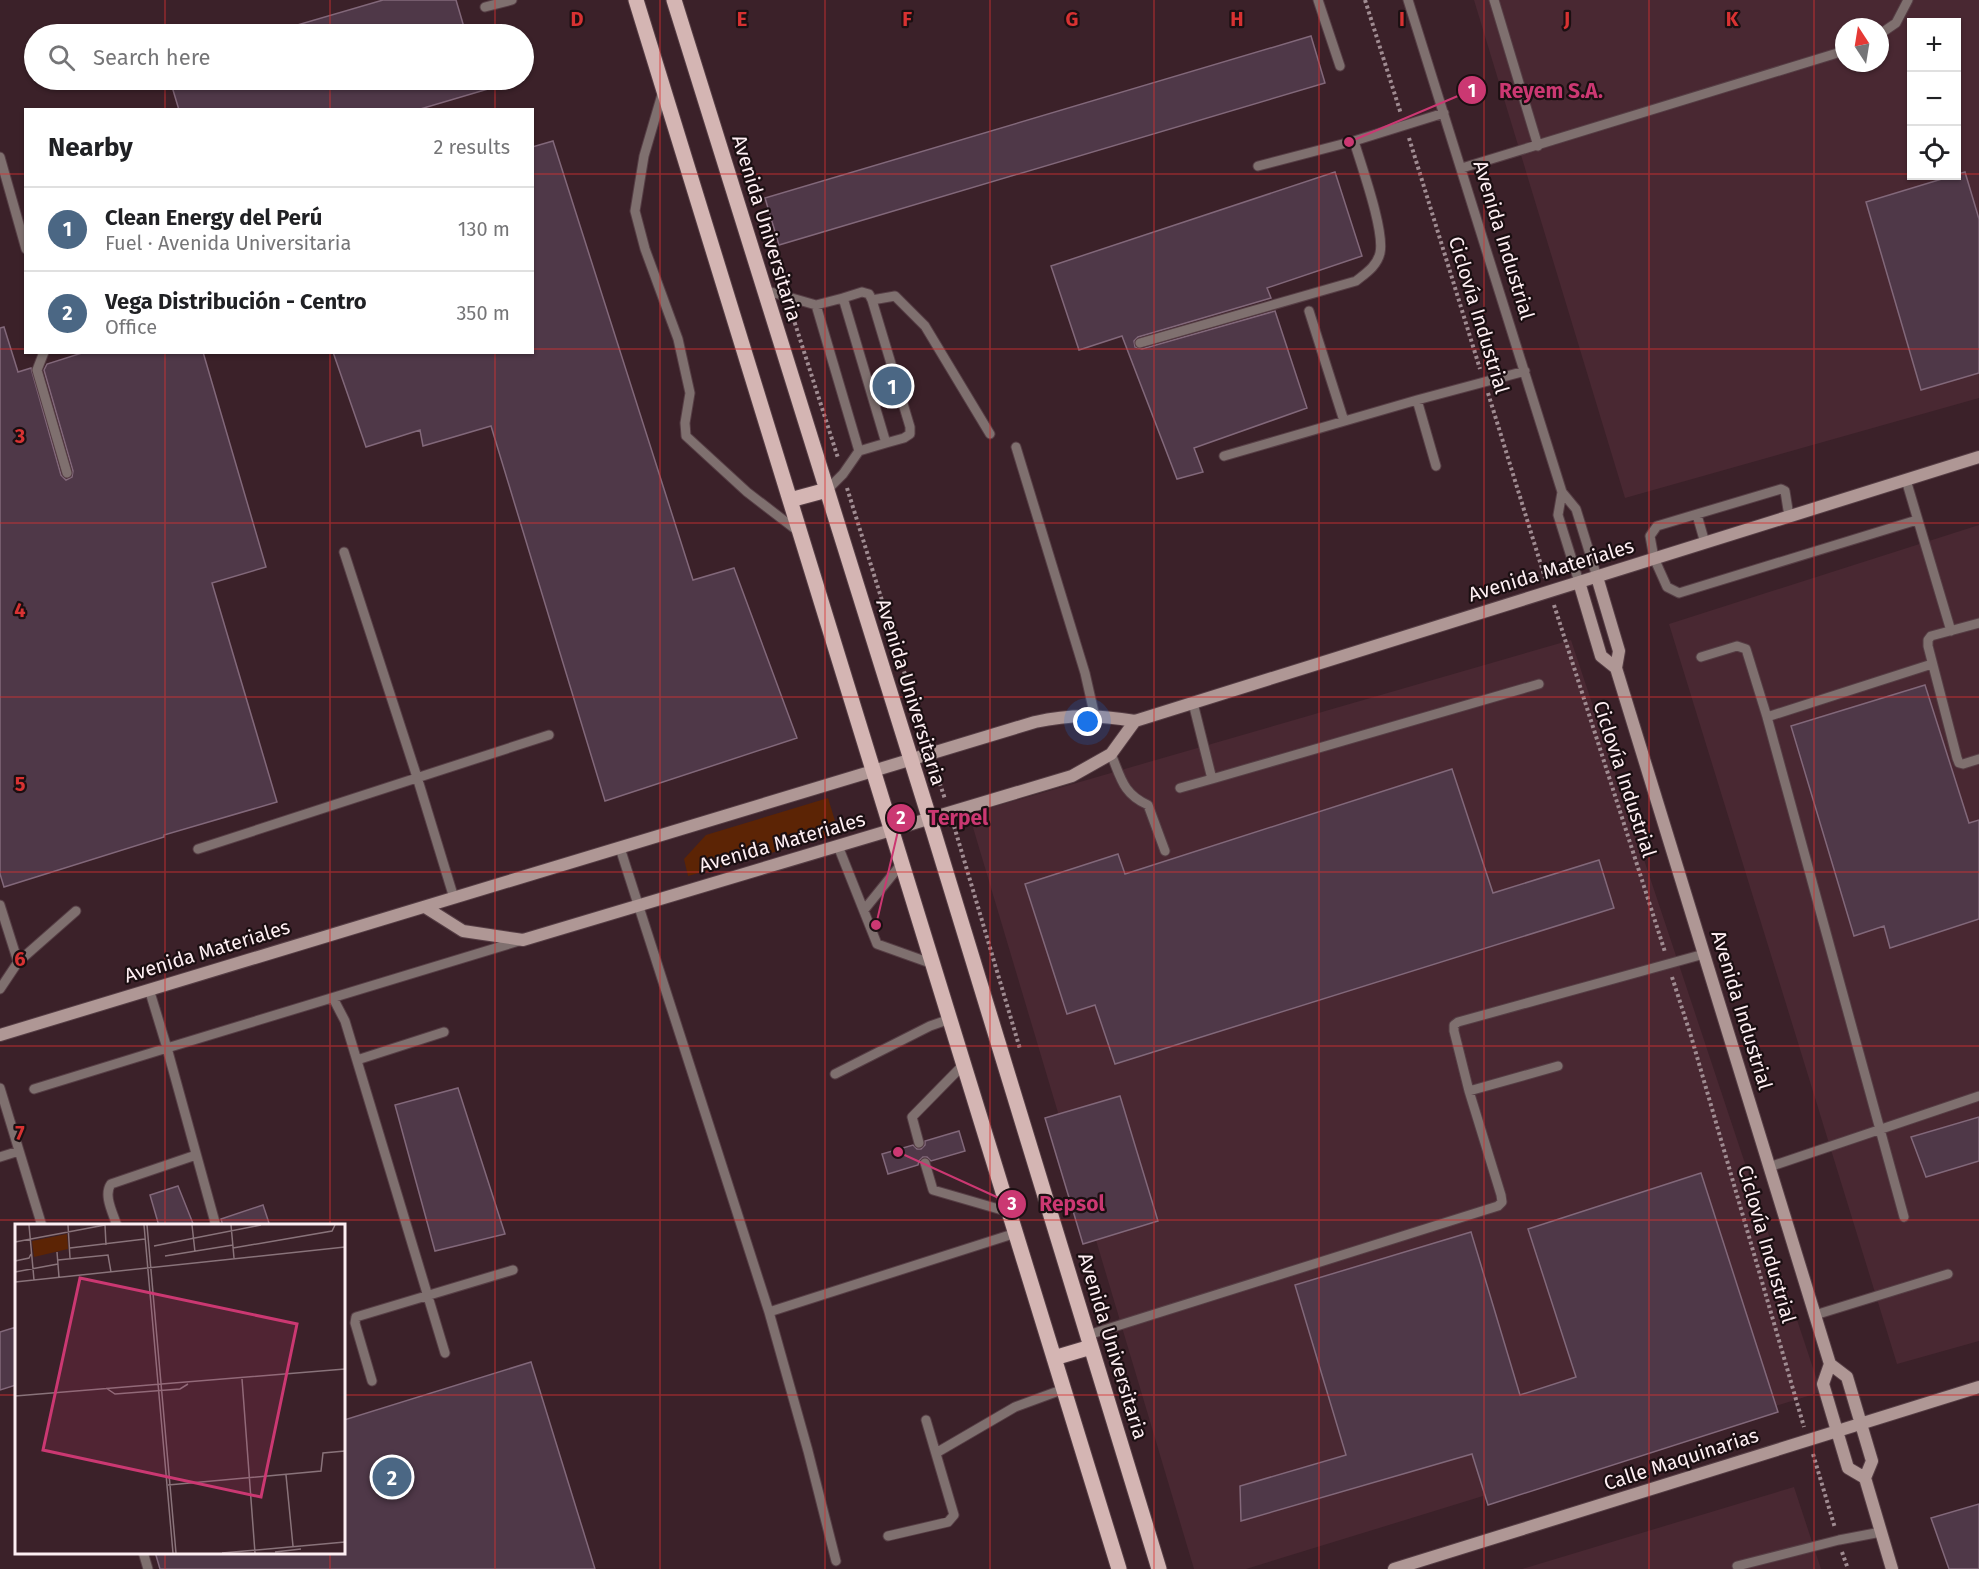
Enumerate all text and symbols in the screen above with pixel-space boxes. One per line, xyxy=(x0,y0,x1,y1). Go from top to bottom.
text: D xyxy=(570,7,584,31)
text: E xyxy=(737,7,747,31)
text: F xyxy=(902,7,912,31)
text: G xyxy=(1066,7,1078,31)
text: H xyxy=(1230,7,1244,31)
text: I xyxy=(1399,7,1405,31)
text: J xyxy=(1563,7,1570,31)
text: K xyxy=(1726,7,1739,31)
north arrow xyxy=(1835,18,1889,72)
map controls xyxy=(1907,18,1961,180)
button: + xyxy=(1907,18,1961,72)
search box xyxy=(24,24,534,90)
icon: search xyxy=(45,41,78,74)
text: Search here xyxy=(93,44,211,71)
callout: Reyem S.A. xyxy=(1457,71,1615,110)
button: − xyxy=(1907,72,1961,126)
text: Reyem S.A. xyxy=(1499,78,1603,104)
text: 1 xyxy=(1468,80,1476,102)
button: locate xyxy=(1907,126,1961,180)
text: Nearby xyxy=(48,132,133,163)
street label: Avenida Universitaria xyxy=(727,132,807,324)
text: 2 results xyxy=(433,135,510,159)
street label: Avenida Industrial xyxy=(1468,157,1540,323)
text: Clean Energy del Perú xyxy=(105,204,322,231)
text: 1 xyxy=(63,217,72,241)
text: 130 m xyxy=(458,217,510,241)
text: Fuel · Avenida Universitaria xyxy=(105,231,351,255)
street label: Ciclovía Industrial xyxy=(1444,234,1514,397)
text: Vega Distribución - Centro xyxy=(105,288,367,315)
text: 2 xyxy=(62,301,73,325)
text: 350 m xyxy=(456,301,510,325)
text: Office xyxy=(105,315,157,339)
pin: 1 xyxy=(872,364,912,408)
text: 3 xyxy=(14,424,25,448)
street label: Avenida Materiales xyxy=(1465,533,1637,607)
street label: Avenida Universitaria xyxy=(871,596,951,788)
text: 4 xyxy=(14,598,26,622)
street label: Ciclovía Industrial xyxy=(1588,698,1662,860)
your location xyxy=(1073,707,1102,736)
text: 5 xyxy=(15,772,26,796)
callout: Terpel xyxy=(886,798,1000,837)
text: Terpel xyxy=(928,805,989,831)
street label: Avenida Materiales xyxy=(696,807,868,877)
text: 2 xyxy=(896,807,906,829)
street label: Avenida Materiales xyxy=(121,914,293,988)
street label: Avenida Industrial xyxy=(1706,927,1778,1093)
text: 6 xyxy=(14,947,26,971)
text: 7 xyxy=(15,1121,25,1145)
street label: Ciclovía Industrial xyxy=(1733,1162,1801,1326)
callout: Repsol xyxy=(997,1184,1117,1223)
text: Repsol xyxy=(1039,1191,1105,1217)
text: 3 xyxy=(1006,1193,1017,1215)
inset map xyxy=(15,1224,345,1554)
street label: Avenida Universitaria xyxy=(1073,1250,1153,1442)
street label: Calle Maquinarias xyxy=(1601,1423,1761,1495)
pin: 2 xyxy=(372,1454,412,1500)

